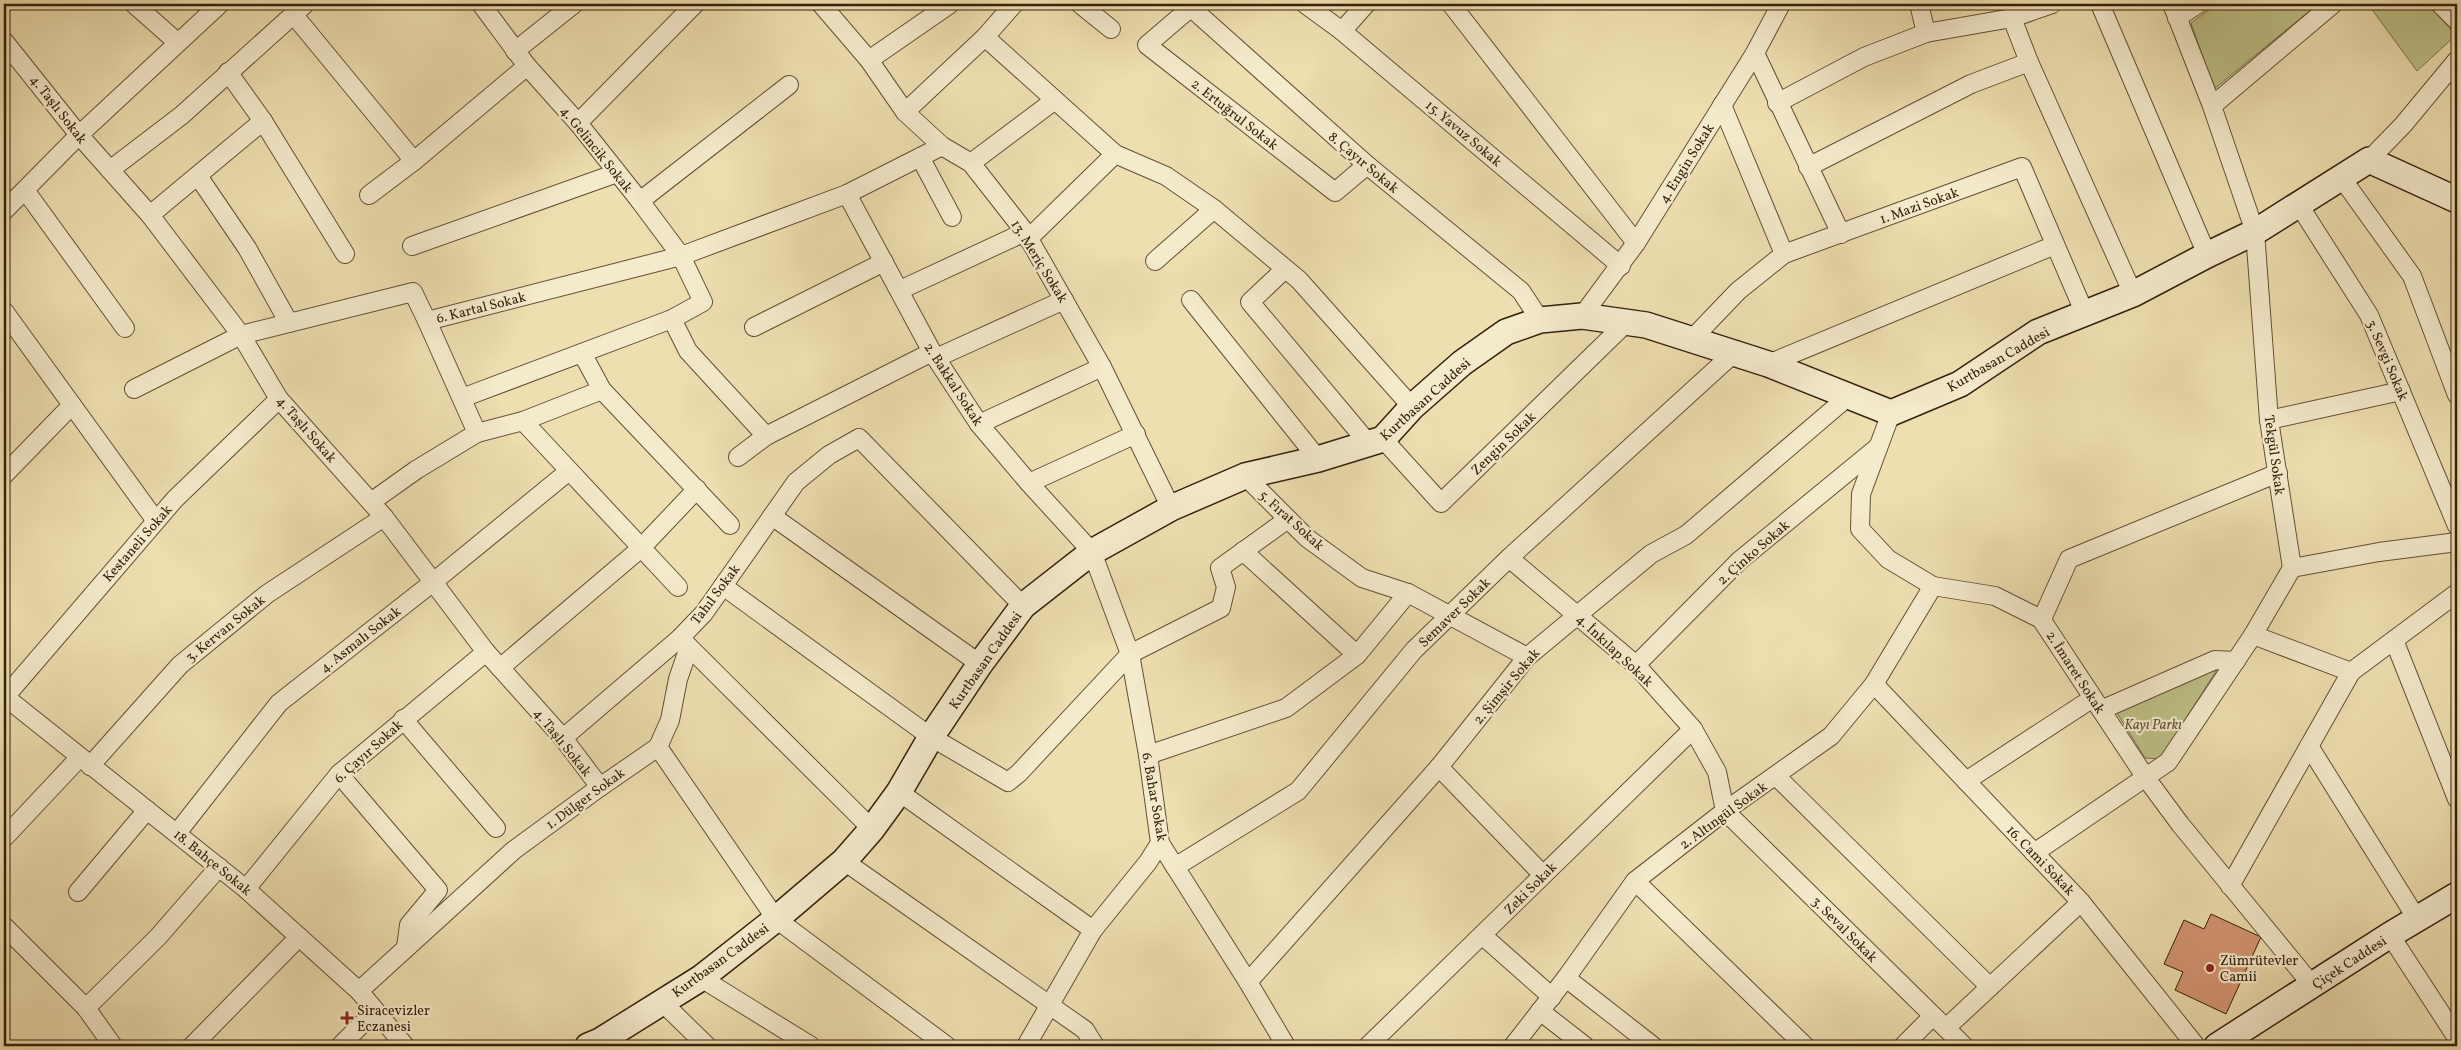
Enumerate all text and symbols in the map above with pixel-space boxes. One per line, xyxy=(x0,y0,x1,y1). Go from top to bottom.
street label: 4. Taşlı Sokak xyxy=(25,71,91,149)
street label: 2. Ertuğrul Sokak xyxy=(1187,75,1282,155)
street label: 15. Yavuz Sokak xyxy=(1421,96,1506,172)
street label: 4. Gelincik Sokak xyxy=(555,103,637,197)
street label: 4. Engin Sokak xyxy=(1655,120,1720,207)
street label: 8. Çayır Sokak xyxy=(1324,128,1403,199)
street label: 1. Mazi Sokak xyxy=(1877,183,1962,230)
street label: 13. Meriç Sokak xyxy=(1006,217,1072,307)
street label: 6. Kartal Sokak xyxy=(435,288,528,329)
street label: 3. Sevgi Sokak xyxy=(2361,317,2412,404)
street label: Kurtbasan Caddesi xyxy=(1944,323,2054,397)
street label: 2. Bakkal Sokak xyxy=(919,339,987,430)
street label: Kurtbasan Caddesi xyxy=(1377,354,1475,446)
street label: 4. Taşlı Sokak xyxy=(272,392,340,468)
street label: Zengin Sokak xyxy=(1467,408,1541,480)
street label: Tekgül Sokak xyxy=(2258,414,2289,497)
street label: 5. Fırat Sokak xyxy=(1254,487,1328,556)
street label: Kestaneli Sokak xyxy=(99,501,177,587)
street label: 2. Çinko Sokak xyxy=(1714,516,1795,590)
street label: Tahıl Sokak xyxy=(687,560,745,629)
street label: Semaver Sokak xyxy=(1415,574,1495,652)
street label: 3. Kervan Sokak xyxy=(182,591,270,667)
street label: 4. Asmalı Sokak xyxy=(316,602,406,678)
street label: Kurtbasan Caddesi xyxy=(945,608,1027,714)
street label: 4. İnkılap Sokak xyxy=(1571,610,1657,692)
street label: 2. İmaret Sokak xyxy=(2041,628,2109,718)
street label: 2. Şimşir Sokak xyxy=(1470,645,1545,729)
street label: 4. Taşlı Sokak xyxy=(528,705,596,781)
street label: 6. Çayır Sokak xyxy=(330,716,408,788)
park label: Kayı Parkı xyxy=(2124,716,2182,735)
street label: 6. Bahar Sokak xyxy=(1136,751,1171,844)
street label: 1. Dülger Sokak xyxy=(542,764,630,834)
street label: 2. Altıngül Sokak xyxy=(1676,778,1772,855)
street label: 16. Cami Sokak xyxy=(2001,822,2079,901)
street label: 18. Bahçe Sokak xyxy=(169,826,255,901)
street label: Zeki Sokak xyxy=(1501,858,1562,920)
street label: 3. Seval Sokak xyxy=(1807,893,1881,967)
street label: Kurtbasan Caddesi xyxy=(669,920,773,1003)
street label: Çiçek Caddesi xyxy=(2309,932,2391,994)
place label: Zümrütevler Camii xyxy=(2220,952,2298,987)
marker: Zümrütevler Camii xyxy=(2204,962,2216,974)
place label: Siracevizler Eczanesi xyxy=(357,1002,430,1037)
marker: Siracevizler Eczanesi xyxy=(341,1012,353,1024)

